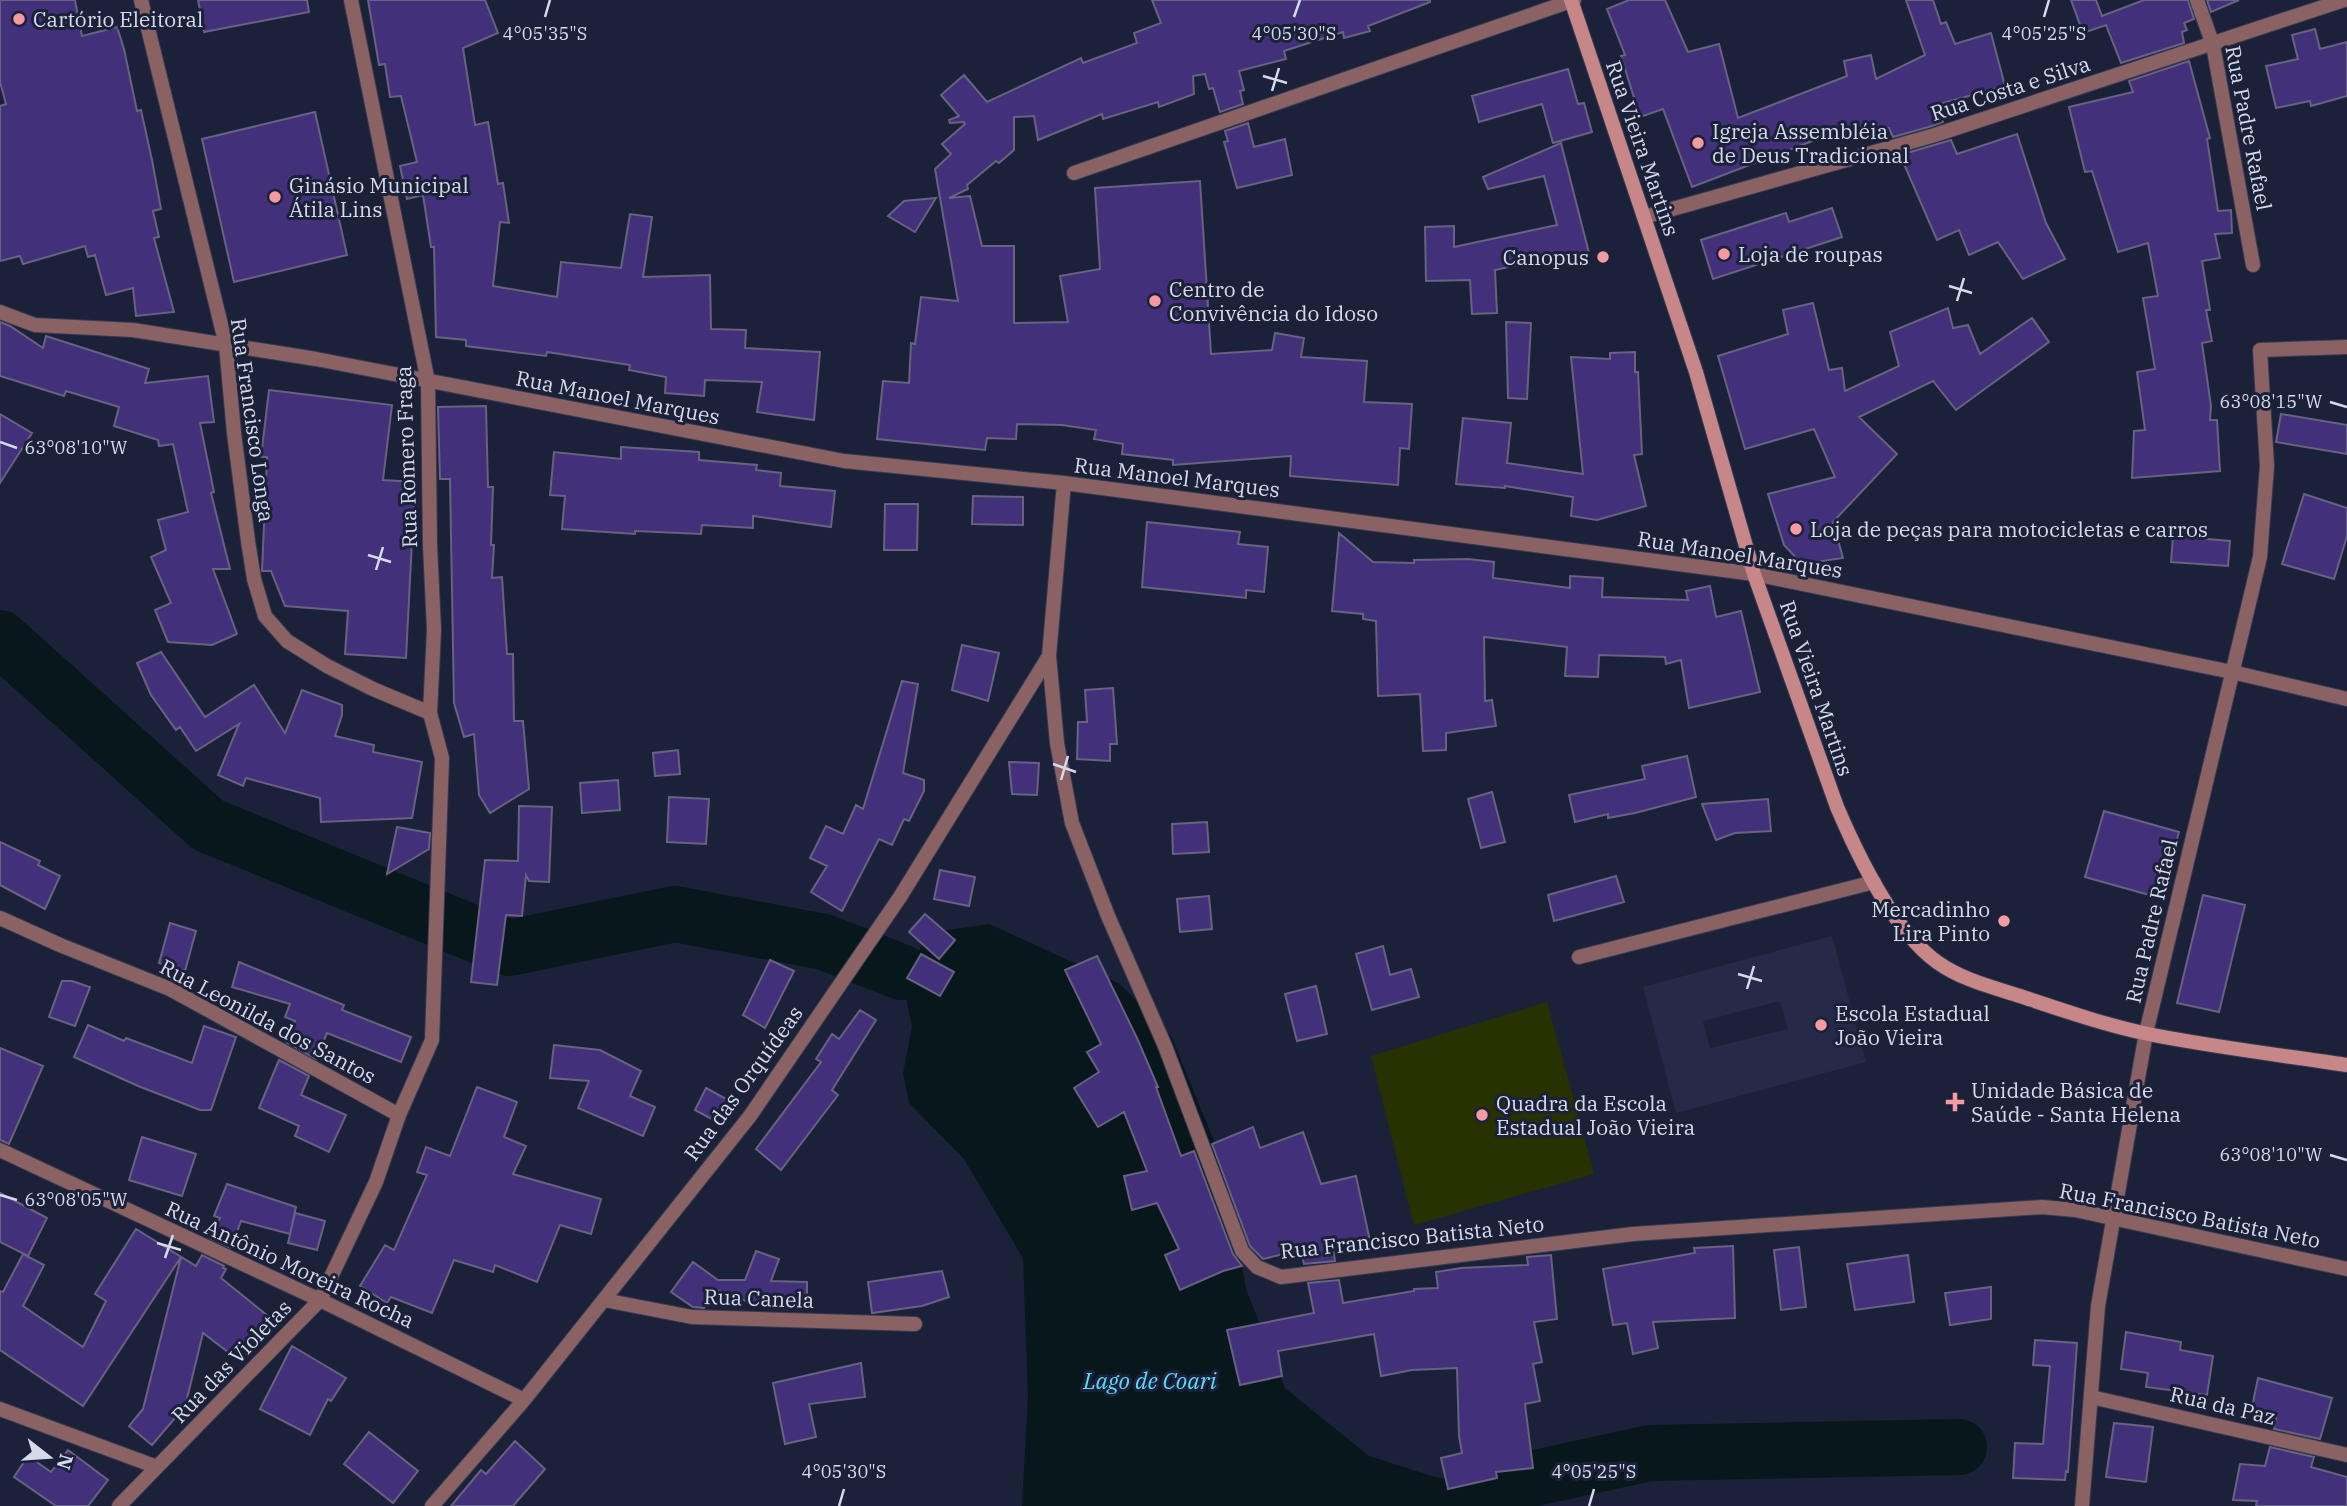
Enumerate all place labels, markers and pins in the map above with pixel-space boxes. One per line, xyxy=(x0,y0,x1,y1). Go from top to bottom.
place label: Cartório Eleitoral xyxy=(33,5,203,33)
marker: Cartório Eleitoral xyxy=(11,11,27,27)
place label: Igreja Assembléia de Deus Tradicional xyxy=(1712,117,1909,169)
marker: Igreja Assembléia de Deus Tradicional xyxy=(1690,135,1706,151)
place label: Ginásio Municipal Átila Lins xyxy=(289,171,469,223)
marker: Ginásio Municipal Átila Lins xyxy=(267,189,283,205)
place label: Loja de roupas xyxy=(1738,240,1883,268)
place label: Canopus xyxy=(1503,243,1589,271)
marker: Loja de roupas xyxy=(1716,246,1732,262)
marker: Canopus xyxy=(1595,249,1611,265)
place label: Centro de Convivência do Idoso xyxy=(1169,275,1378,327)
marker: Centro de Convivência do Idoso xyxy=(1147,293,1163,309)
place label: Loja de peças para motocicletas e carros xyxy=(1810,515,2208,543)
marker: Loja de peças para motocicletas e carros xyxy=(1788,521,1804,537)
place label: Mercadinho Lira Pinto xyxy=(1871,895,1990,947)
marker: Mercadinho Lira Pinto xyxy=(1996,913,2012,929)
place label: Escola Estadual João Vieira xyxy=(1835,999,1990,1051)
marker: Escola Estadual João Vieira xyxy=(1813,1017,1829,1033)
place label: Unidade Básica de Saúde - Santa Helena xyxy=(1971,1076,2181,1128)
place label: Quadra da Escola Estadual João Vieira xyxy=(1496,1089,1695,1141)
marker: Unidade Básica de Saúde - Santa Helena xyxy=(1945,1092,1965,1112)
marker: Quadra da Escola Estadual João Vieira xyxy=(1474,1107,1490,1123)

